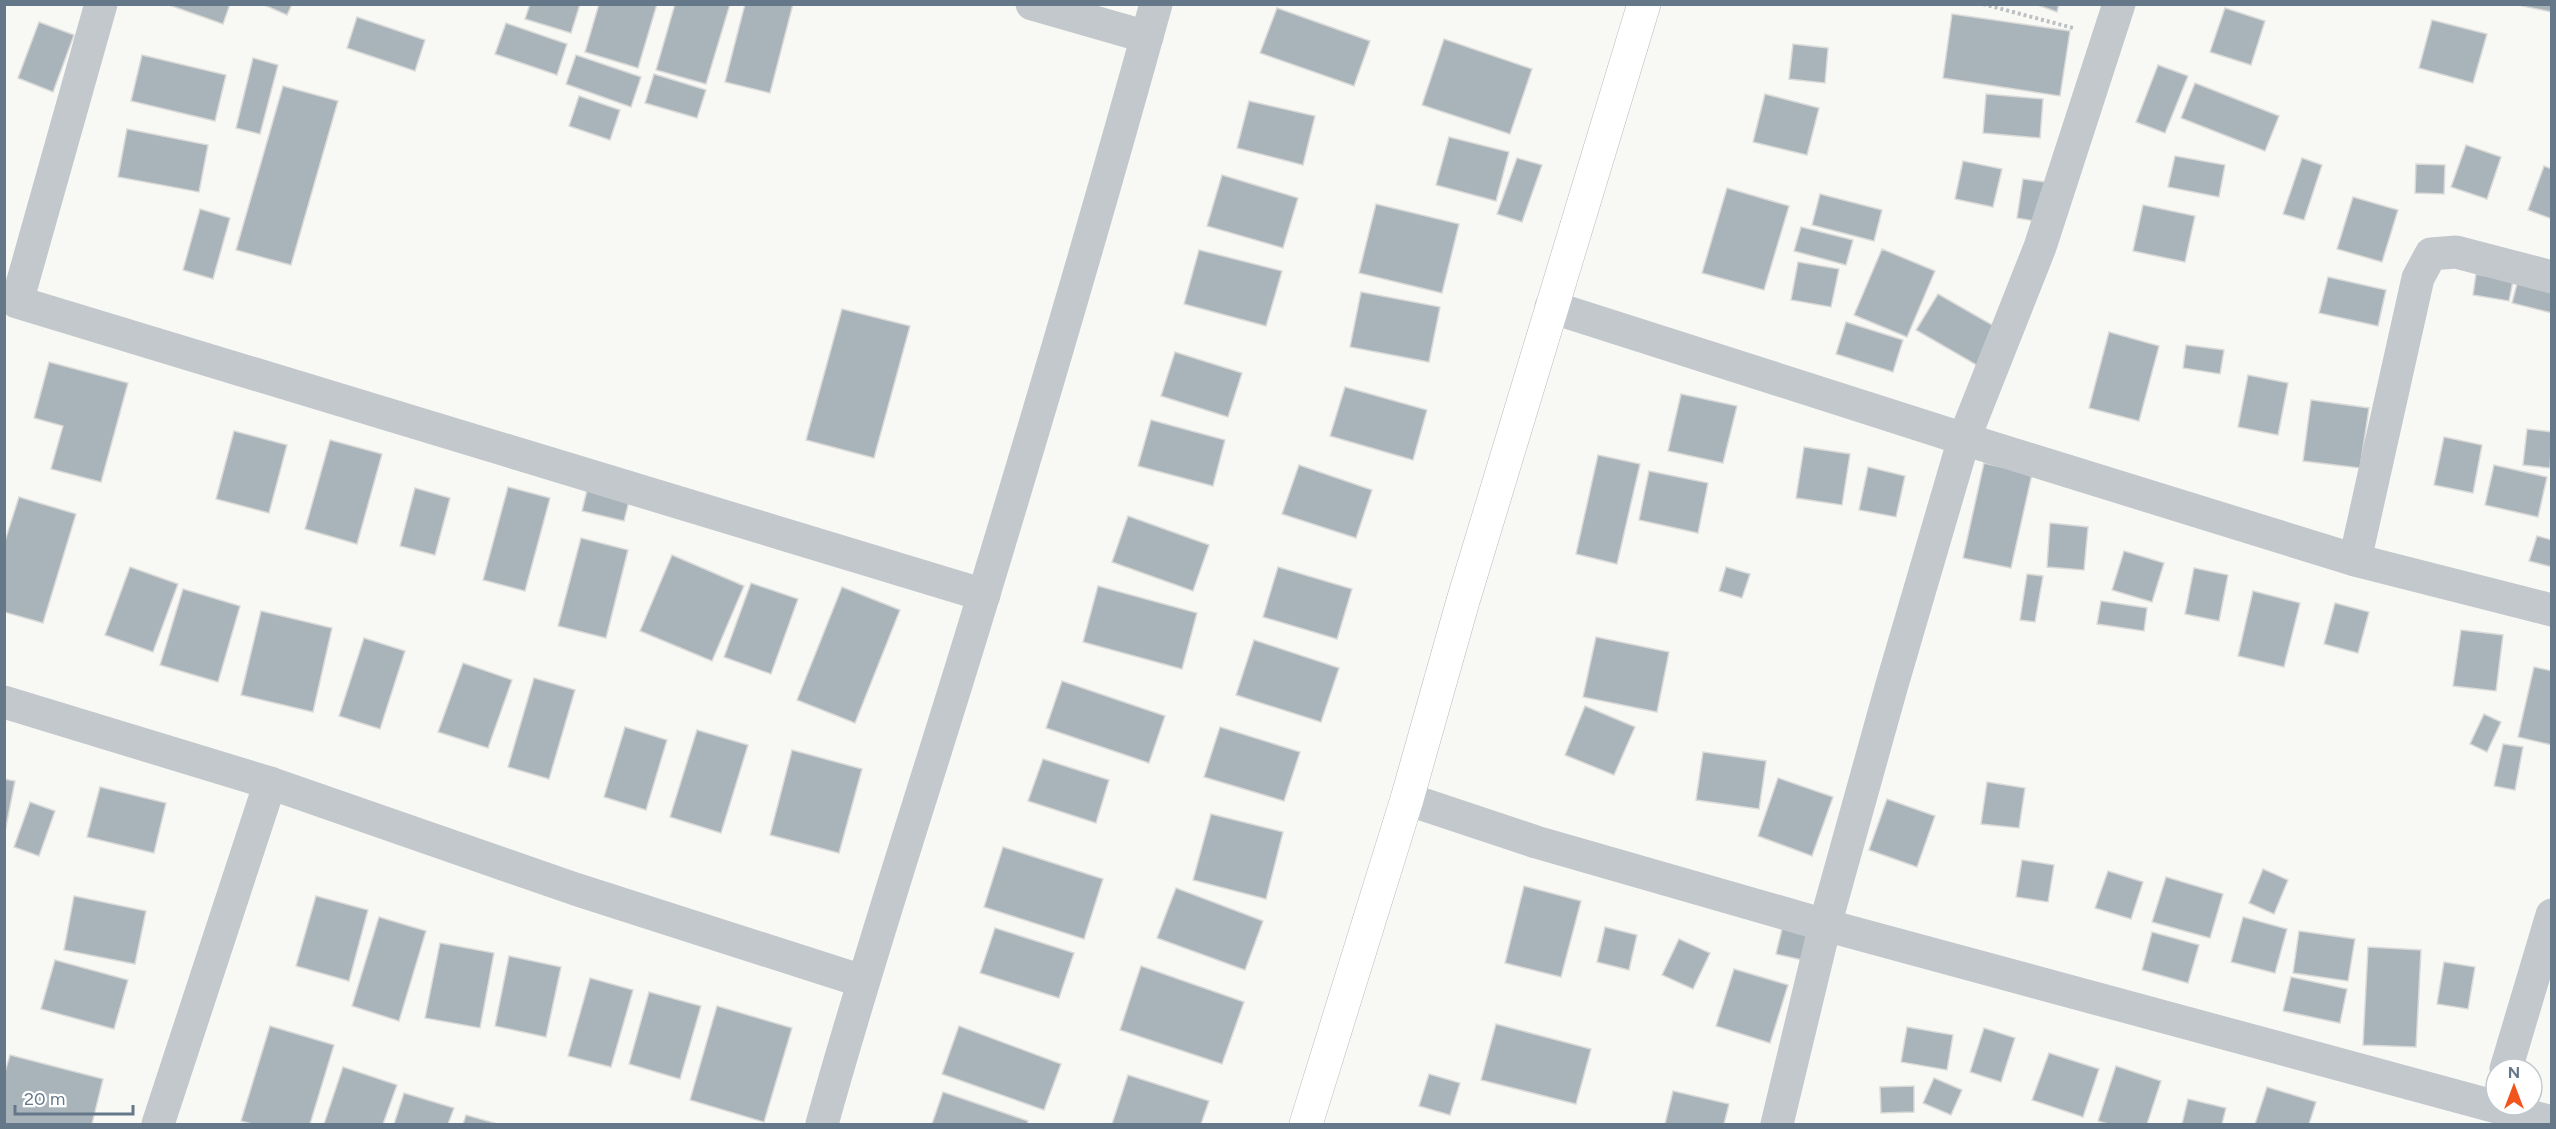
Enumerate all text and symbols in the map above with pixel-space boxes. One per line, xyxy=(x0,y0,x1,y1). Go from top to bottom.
north arrow xyxy=(2484,1057,2544,1117)
text: N xyxy=(2508,1063,2520,1082)
scale bar xyxy=(15,1078,134,1116)
text: 20 m xyxy=(24,1088,65,1110)

